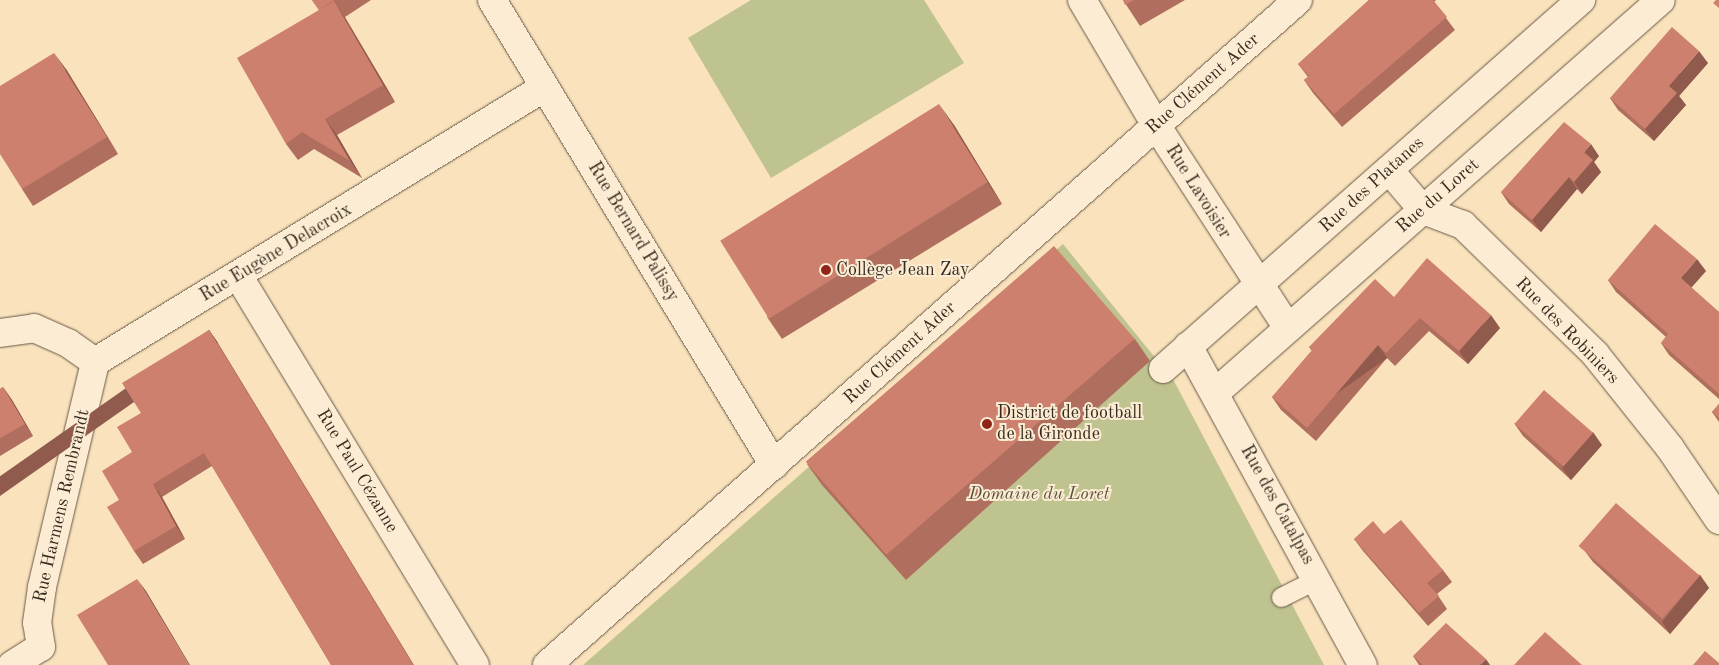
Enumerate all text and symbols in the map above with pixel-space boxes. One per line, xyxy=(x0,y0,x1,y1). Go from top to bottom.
street label: Rue Clément Ader xyxy=(1142,29,1264,139)
street label: Rue des Platanes xyxy=(1315,132,1429,238)
street label: Rue Lavoisier xyxy=(1160,141,1236,243)
street label: Rue du Loret xyxy=(1392,154,1484,238)
street label: Rue Bernard Palissy xyxy=(583,158,683,306)
street label: Rue Eugène Delacroix xyxy=(196,199,356,307)
place label: Collège Jean Zay xyxy=(836,259,970,281)
marker: Collège Jean Zay xyxy=(820,264,832,276)
street label: Rue des Robiniers xyxy=(1511,273,1623,389)
street label: Rue Clément Ader xyxy=(839,297,961,409)
place label: District de football de la Gironde xyxy=(997,403,1142,446)
street label: Rue Paul Cézanne xyxy=(312,405,402,537)
street label: Rue Harmens Rembrandt xyxy=(29,407,95,605)
marker: District de football de la Gironde xyxy=(981,418,993,430)
street label: Rue des Catalpas xyxy=(1235,441,1319,569)
park label: Domaine du Loret xyxy=(968,483,1110,505)

